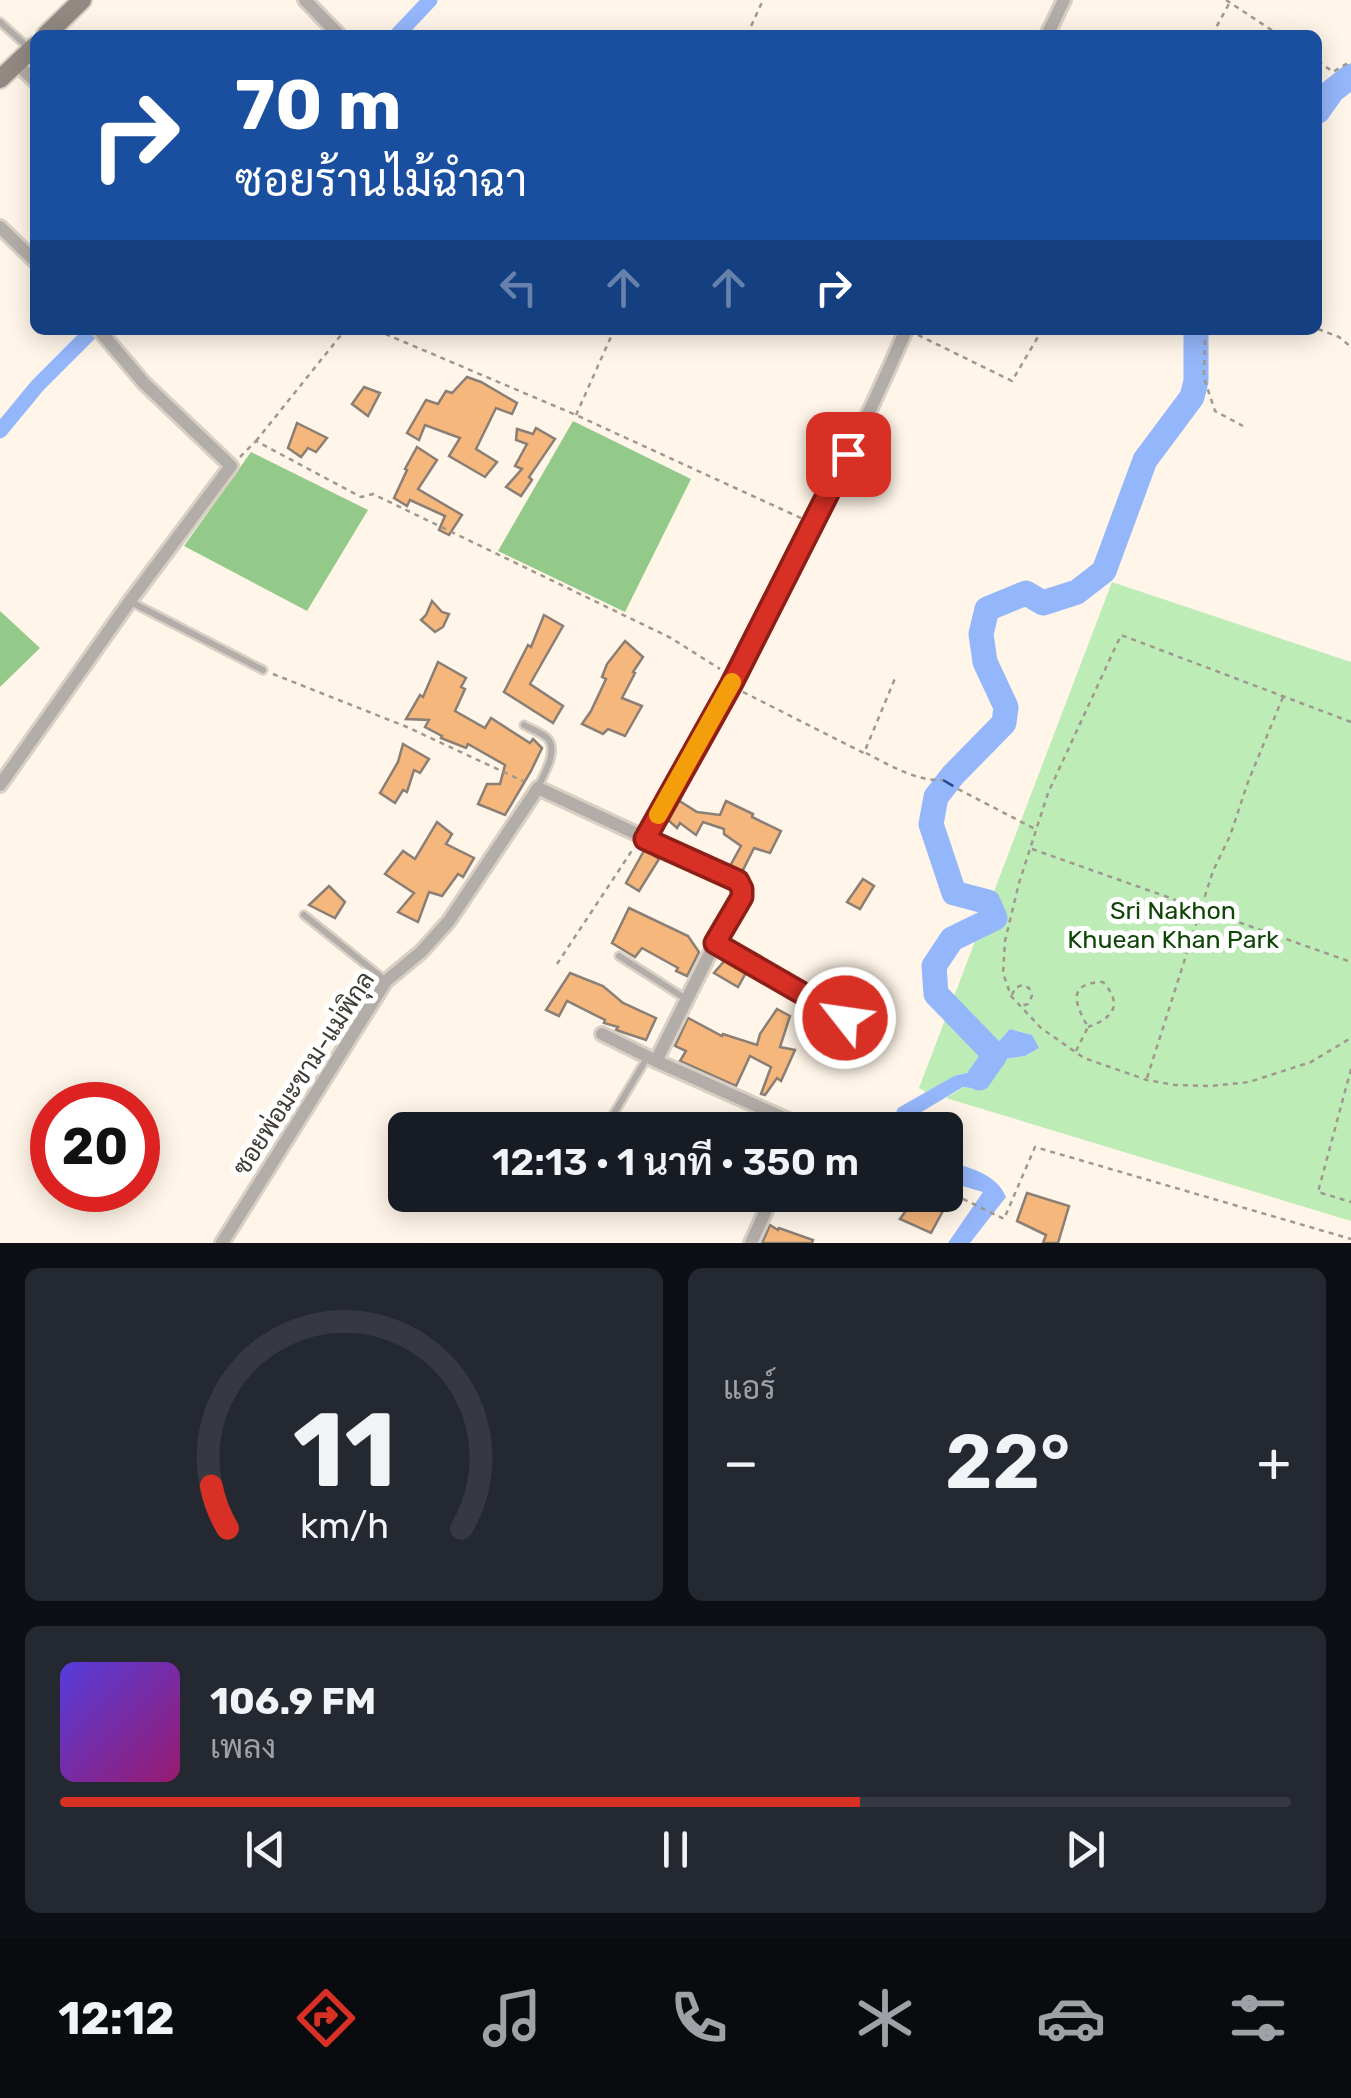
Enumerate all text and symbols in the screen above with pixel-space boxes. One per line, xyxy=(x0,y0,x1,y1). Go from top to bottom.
text: 70 m xyxy=(235,64,402,147)
icon: right xyxy=(70,70,200,200)
text: ซอยร้านไม้ฉำฉา xyxy=(235,154,527,207)
icon: left xyxy=(491,260,546,315)
icon: ahead xyxy=(596,260,651,315)
icon: ahead xyxy=(701,260,756,315)
icon: right xyxy=(806,260,861,315)
pin xyxy=(806,412,891,497)
icon: arrive xyxy=(821,427,876,482)
park label: Sri Nakhon Khuean Khan Park xyxy=(1067,896,1279,954)
street label: ซอยพ่อมะขาม-แม่พิกุล xyxy=(226,965,383,1182)
position arrow xyxy=(793,966,897,1070)
speed limit sign: 20 xyxy=(30,1082,160,1212)
text: 12:13 · 1 นาที · 350 m xyxy=(492,1139,859,1185)
text: แอร์ xyxy=(723,1369,776,1407)
text: 11 xyxy=(292,1389,396,1512)
text: 22° xyxy=(945,1418,1070,1507)
text: − xyxy=(723,1430,759,1495)
text: + xyxy=(1257,1430,1291,1495)
text: km/h xyxy=(299,1505,389,1547)
text: 106.9 FM xyxy=(210,1678,376,1724)
text: เพลง xyxy=(210,1728,276,1766)
icon: previous xyxy=(238,1822,293,1877)
icon: pause xyxy=(648,1822,703,1877)
icon: next xyxy=(1058,1822,1113,1877)
icon: directions xyxy=(291,1983,361,2053)
icon: music xyxy=(477,1983,547,2053)
icon: phone xyxy=(664,1983,734,2053)
icon: climate xyxy=(850,1983,920,2053)
icon: car xyxy=(1036,1983,1106,2053)
icon: filters xyxy=(1223,1983,1293,2053)
text: 12:12 xyxy=(58,1992,175,2045)

